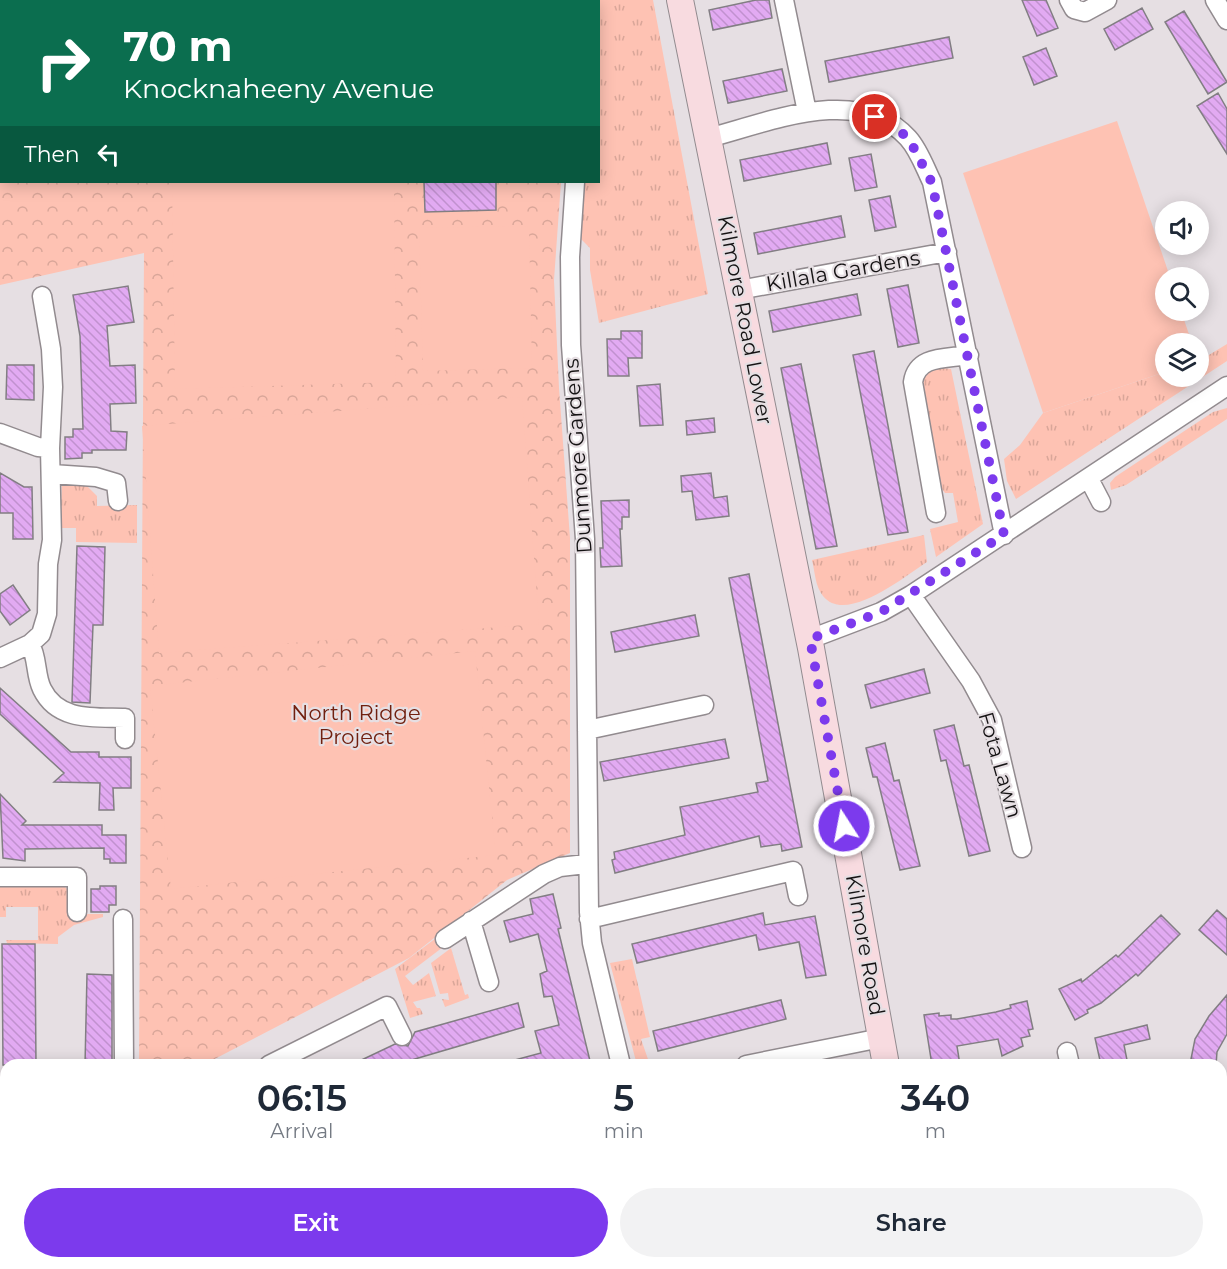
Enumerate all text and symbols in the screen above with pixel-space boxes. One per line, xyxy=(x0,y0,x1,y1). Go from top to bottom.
text: 70 m xyxy=(123,20,233,72)
icon: right xyxy=(24,24,102,102)
text: Knocknaheeny Avenue xyxy=(123,72,434,105)
pin xyxy=(849,91,900,142)
icon: arrive xyxy=(858,100,891,133)
icon: left xyxy=(92,138,125,171)
text: Then xyxy=(24,141,80,168)
map controls xyxy=(1155,201,1209,387)
button: sound xyxy=(1155,201,1209,255)
street label: Kilmore Road Lower xyxy=(713,213,778,427)
street label: Killala Gardens xyxy=(764,245,922,296)
button: search xyxy=(1155,267,1209,321)
button: layers xyxy=(1155,333,1209,387)
street label: Dunmore Gardens xyxy=(558,358,597,554)
park label: North Ridge Project xyxy=(291,700,421,749)
street label: Fota Lawn xyxy=(973,709,1028,821)
position arrow xyxy=(812,794,876,858)
street label: Kilmore Road xyxy=(841,872,890,1017)
text: 06:15 xyxy=(257,1076,347,1120)
text: 5 xyxy=(613,1076,634,1120)
text: 340 xyxy=(901,1076,970,1120)
text: Arrival xyxy=(270,1119,333,1143)
text: min xyxy=(604,1119,644,1143)
text: m xyxy=(925,1119,946,1143)
button: Exit xyxy=(24,1188,608,1257)
button: Share xyxy=(620,1188,1203,1257)

